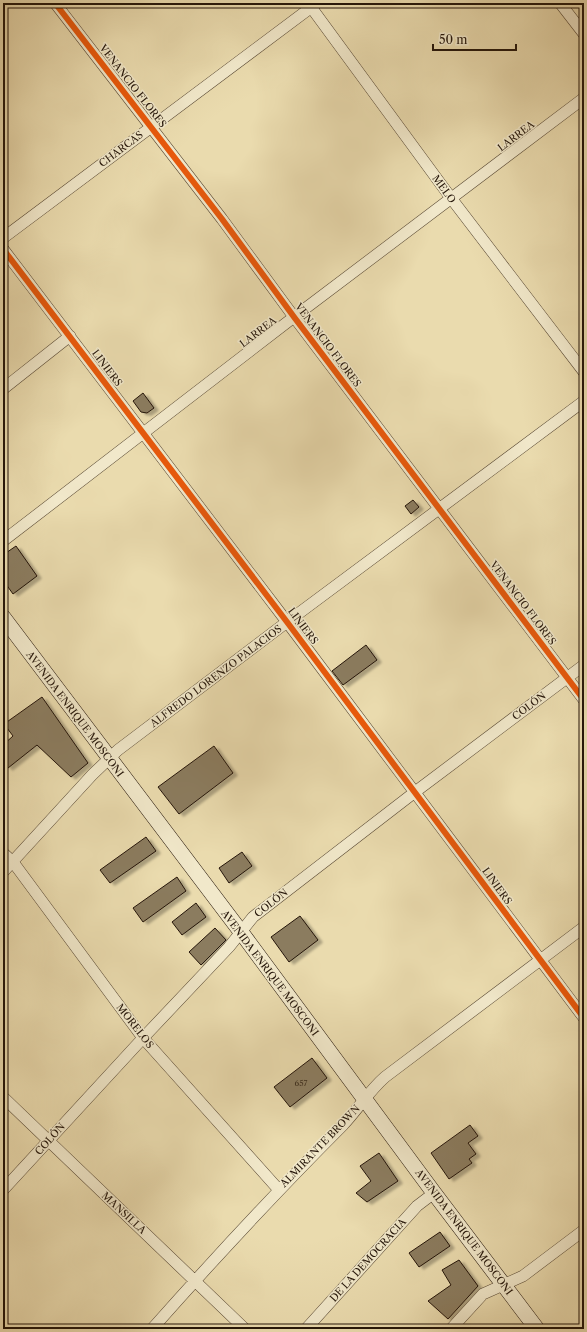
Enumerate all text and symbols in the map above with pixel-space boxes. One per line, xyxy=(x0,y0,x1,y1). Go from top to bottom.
scale bar xyxy=(433,26,516,52)
text: 50 m xyxy=(439,32,468,47)
street label: VENANCIO FLORES xyxy=(96,41,169,130)
street label: LARREA xyxy=(495,118,538,154)
street label: CHARCAS xyxy=(96,128,146,170)
street label: MELO xyxy=(429,172,459,206)
street label: VENANCIO FLORES xyxy=(292,300,364,390)
street label: LARREA xyxy=(237,314,280,350)
street label: LINIERS xyxy=(89,347,125,389)
street label: VENANCIO FLORES xyxy=(487,558,559,648)
street label: LINIERS xyxy=(285,605,321,647)
street label: ALFREDO LORENZO PALACIOS xyxy=(147,622,284,730)
street label: AVENIDA ENRIQUE MOSCONI xyxy=(23,648,127,780)
street label: COLÓN xyxy=(510,689,548,723)
street label: LINIERS xyxy=(479,865,515,907)
street label: COLÓN xyxy=(252,886,290,920)
street label: AVENIDA ENRIQUE MOSCONI xyxy=(218,907,322,1039)
street label: MORELOS xyxy=(113,1001,157,1051)
house number: 657 xyxy=(295,1078,308,1088)
street label: ALMIRANTE BROWN xyxy=(277,1102,363,1191)
street label: COLÓN xyxy=(32,1120,68,1158)
street label: AVENIDA ENRIQUE MOSCONI xyxy=(412,1166,516,1298)
street label: MANSILLA xyxy=(99,1189,149,1237)
street label: DE LA DEMOCRACIA xyxy=(327,1215,409,1304)

